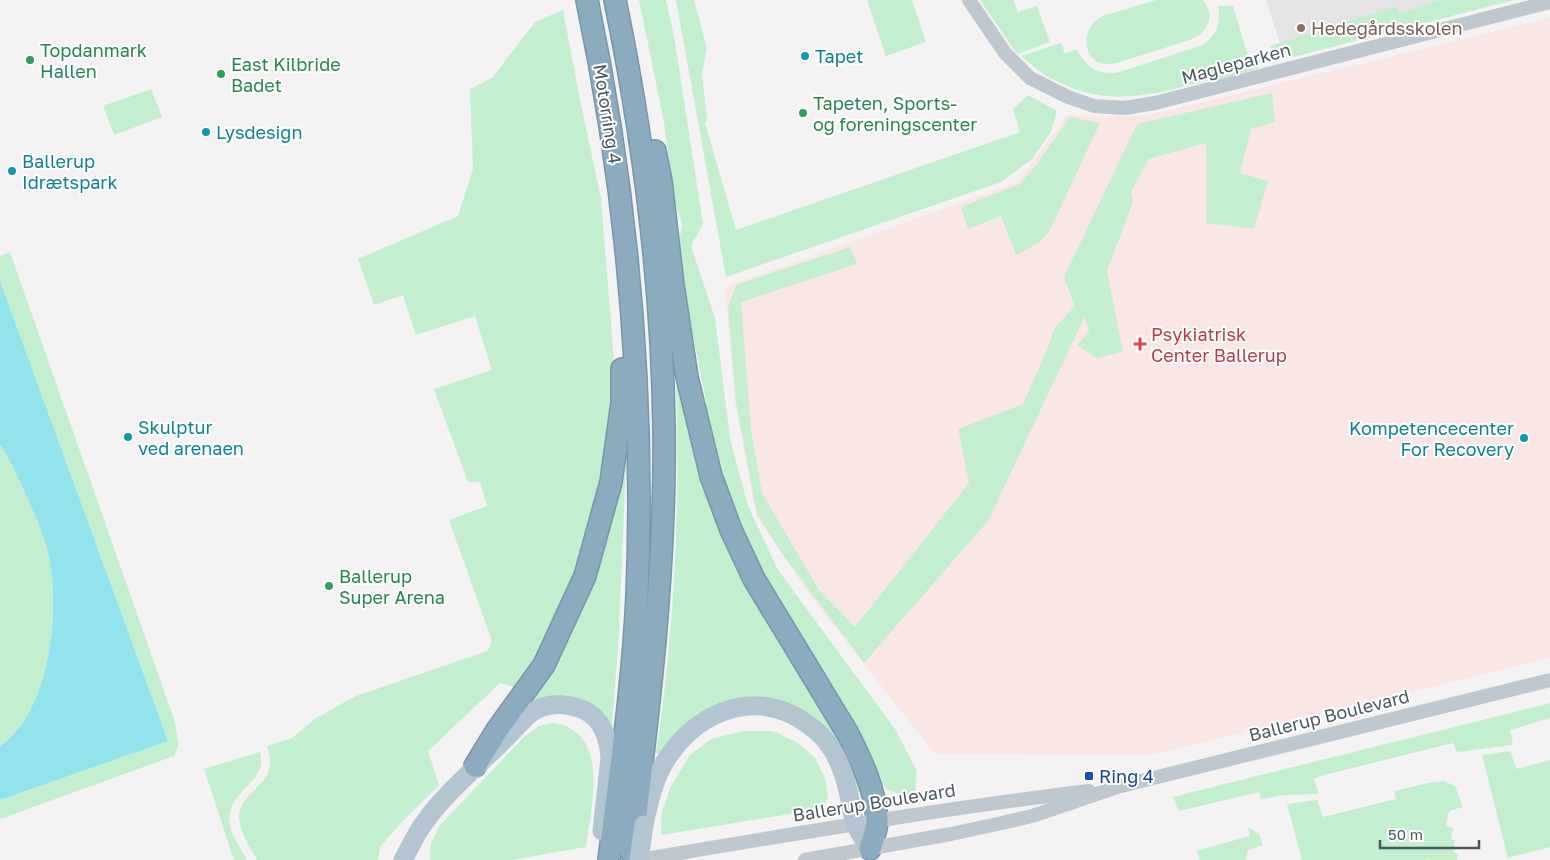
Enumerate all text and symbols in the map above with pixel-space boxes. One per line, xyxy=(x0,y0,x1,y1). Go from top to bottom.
place label: Hedegårdsskolen xyxy=(1311,17,1463,39)
marker: Hedegårdsskolen xyxy=(1295,22,1307,34)
street label: Magleparken xyxy=(1179,38,1293,88)
place label: Topdanmark Hallen xyxy=(40,39,147,82)
place label: Tapet xyxy=(815,45,863,67)
marker: Tapet xyxy=(799,50,811,62)
place label: East Kilbride Badet xyxy=(231,53,341,96)
marker: Topdanmark Hallen xyxy=(24,54,36,66)
street label: Motorring 4 xyxy=(589,63,627,166)
marker: East Kilbride Badet xyxy=(215,68,227,80)
place label: Tapeten, Sports- og foreningscenter xyxy=(813,92,977,135)
marker: Tapeten, Sports- og foreningscenter xyxy=(797,107,809,119)
place label: Lysdesign xyxy=(216,121,302,143)
marker: Lysdesign xyxy=(200,126,212,138)
place label: Ballerup Idrætspark xyxy=(22,150,118,193)
marker: Ballerup Idrætspark xyxy=(6,165,18,177)
place label: Psykiatrisk Center Ballerup xyxy=(1151,323,1287,366)
marker: Psykiatrisk Center Ballerup xyxy=(1133,337,1147,351)
place label: Skulptur ved arenaen xyxy=(138,416,244,459)
place label: Kompetencecenter For Recovery xyxy=(1349,417,1514,460)
marker: Skulptur ved arenaen xyxy=(122,431,134,443)
marker: Kompetencecenter For Recovery xyxy=(1518,432,1530,444)
place label: Ballerup Super Arena xyxy=(339,565,445,608)
marker: Ballerup Super Arena xyxy=(323,580,335,592)
street label: Ballerup Boulevard xyxy=(1247,684,1411,746)
place label: Ring 4 xyxy=(1099,765,1154,787)
marker: Ring 4 xyxy=(1083,770,1095,782)
street label: Ballerup Boulevard xyxy=(791,778,957,826)
scale bar xyxy=(1380,818,1479,850)
text: 50 m xyxy=(1388,825,1423,843)

